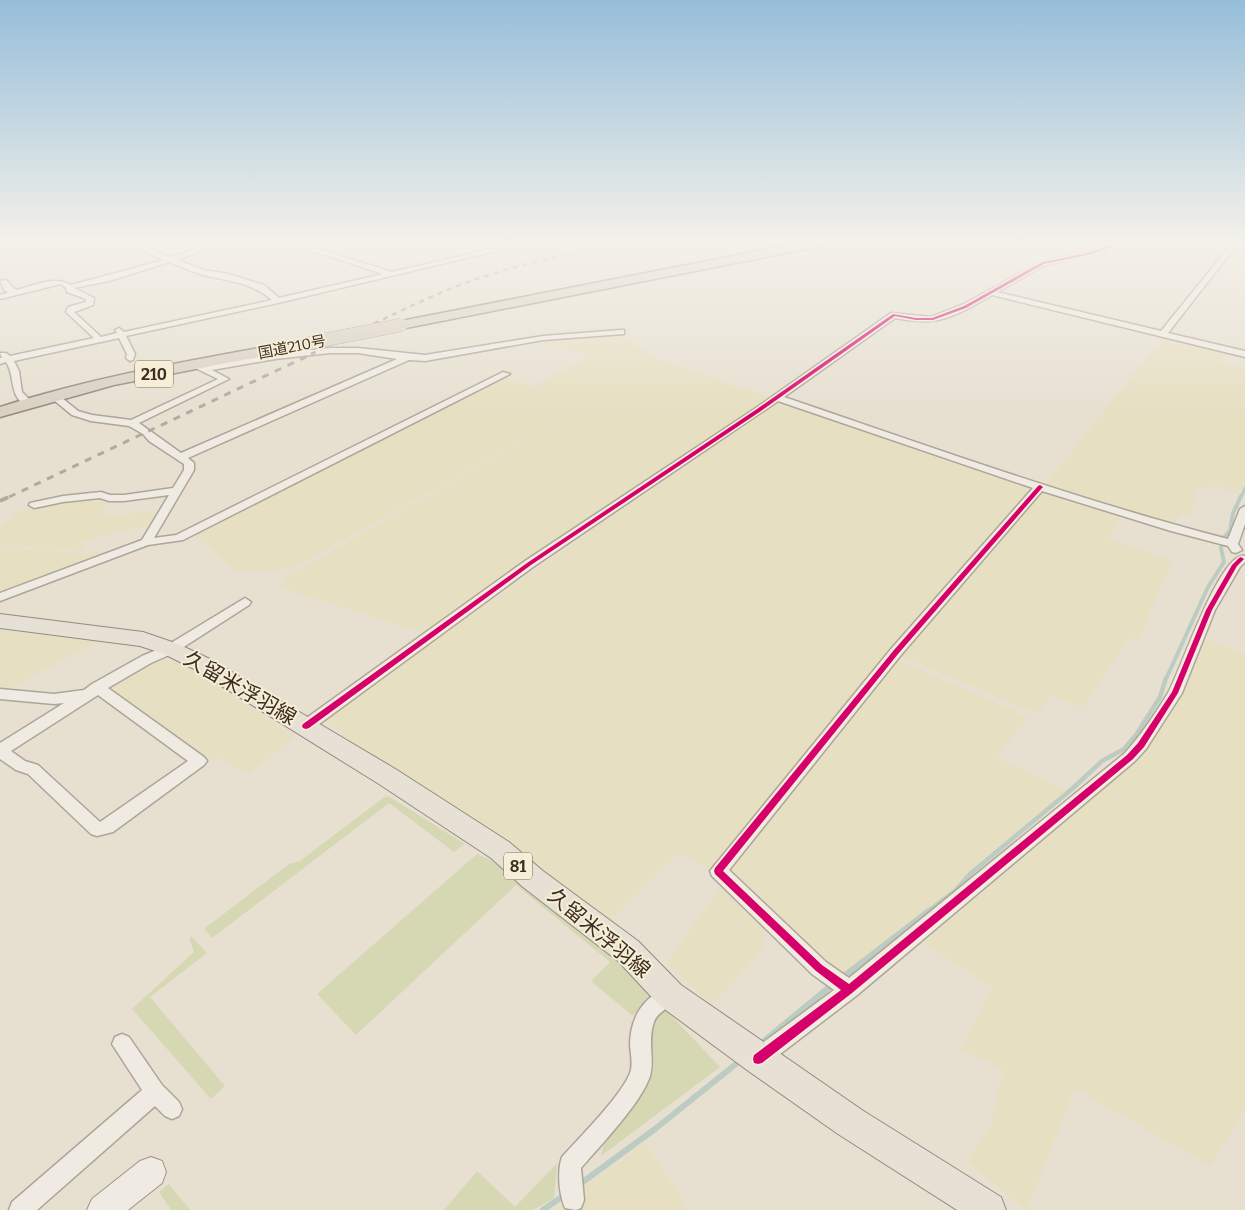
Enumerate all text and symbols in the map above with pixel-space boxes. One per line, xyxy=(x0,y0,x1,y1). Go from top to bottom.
street label: 国道210号 xyxy=(256,332,328,362)
road number: 210 xyxy=(135,360,173,388)
street label: 久留米浮羽線 xyxy=(179,645,301,731)
road number: 81 xyxy=(504,852,532,879)
street label: 久留米浮羽線 xyxy=(542,883,656,983)

